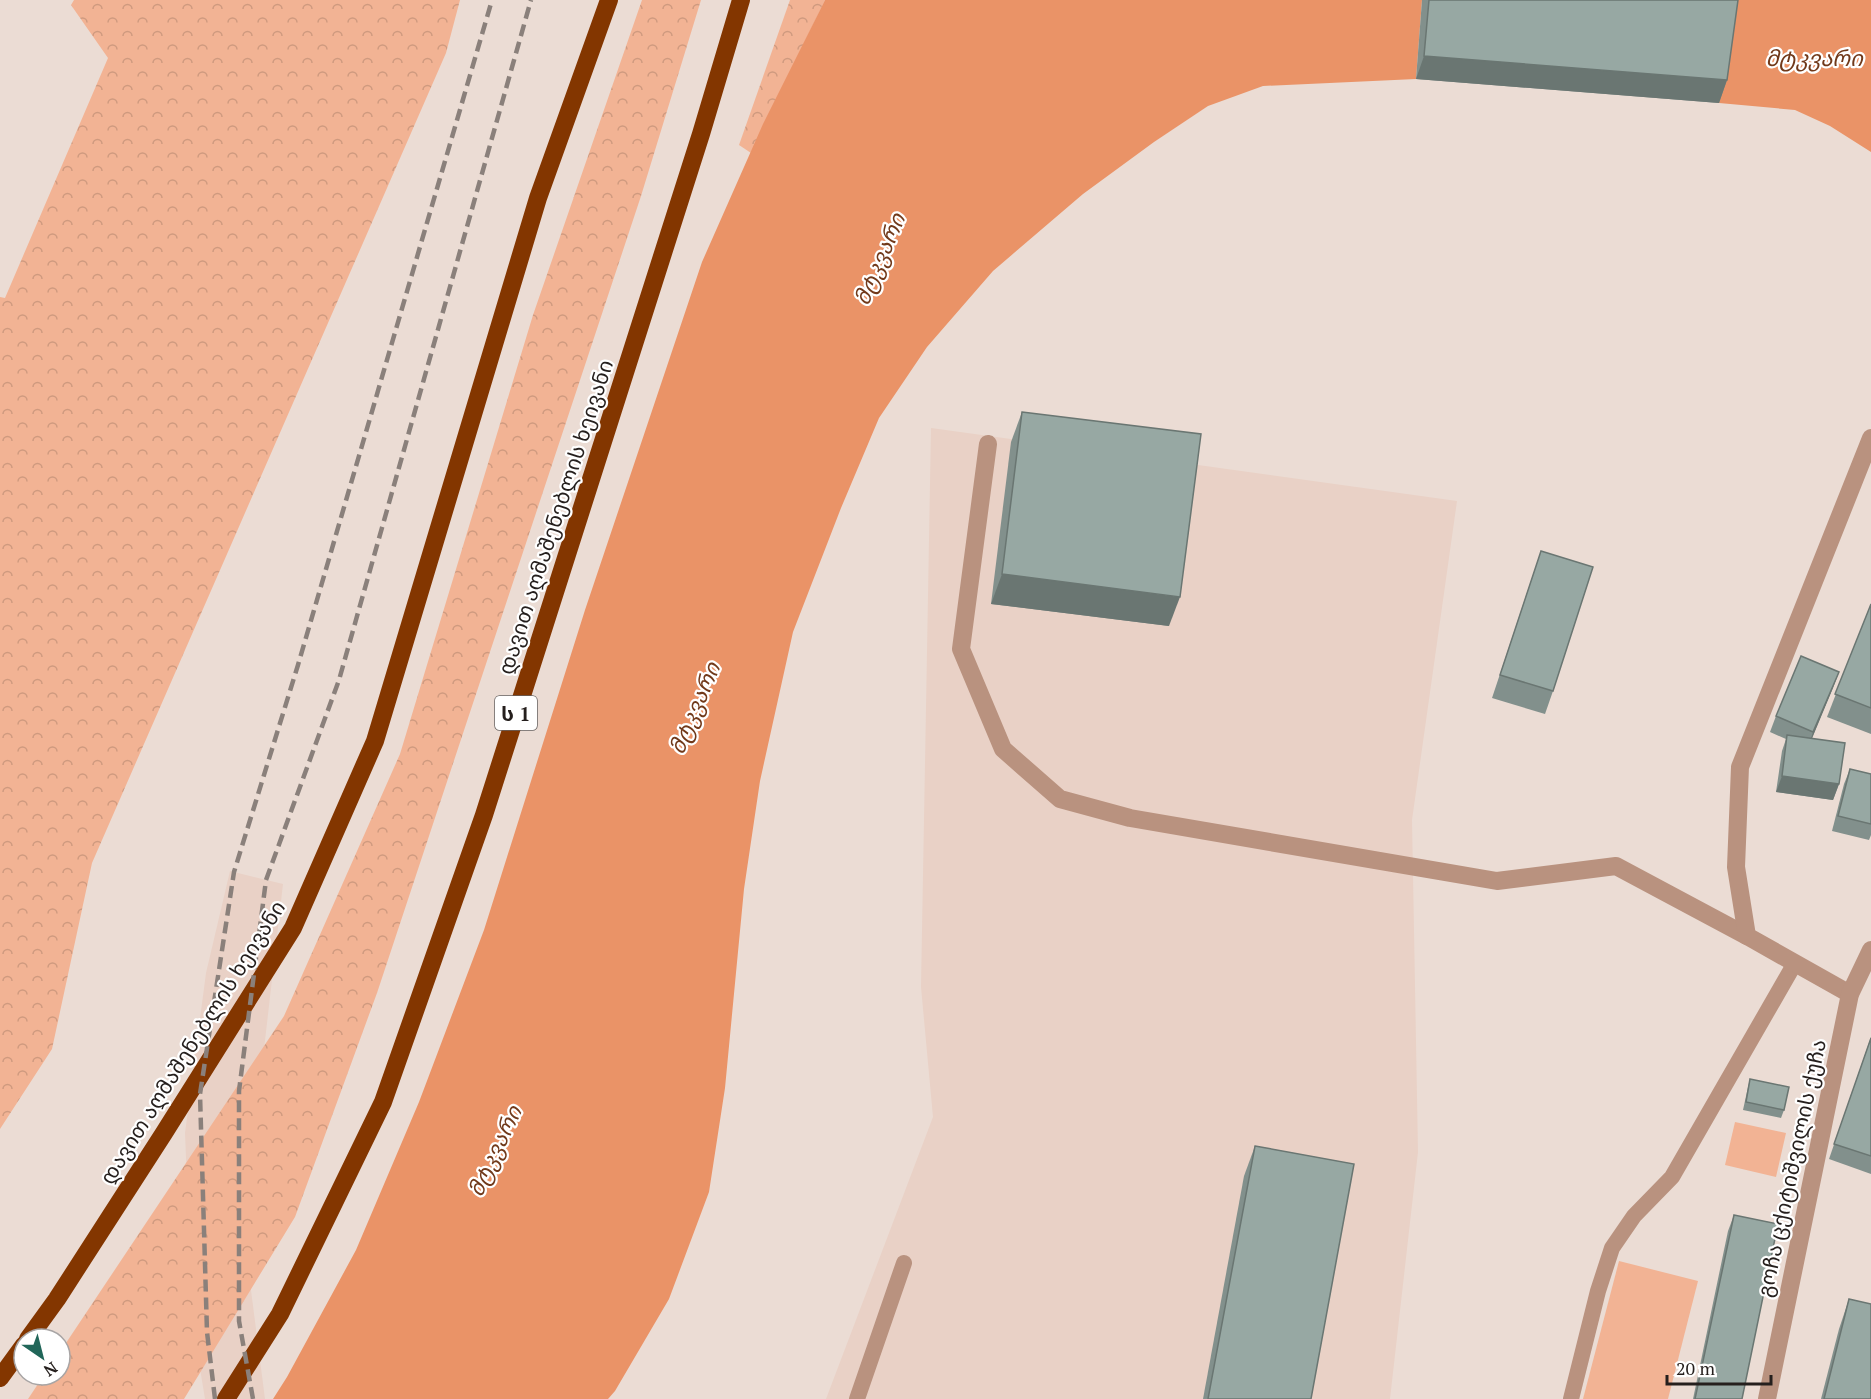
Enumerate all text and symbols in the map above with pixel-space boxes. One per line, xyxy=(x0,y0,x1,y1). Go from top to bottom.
water label: მტკვარი xyxy=(1765,43,1864,72)
water label: მტკვარი xyxy=(847,207,912,309)
street label: დავით აღმაშენებლის ხეივანი xyxy=(491,356,619,678)
water label: მტკვარი xyxy=(662,656,727,758)
road number: ს 1 xyxy=(495,696,537,730)
street label: დავით აღმაშენებლის ხეივანი xyxy=(93,895,291,1189)
street label: გოჩა ცქიტიშვილის ქუჩა xyxy=(1750,1037,1832,1299)
water label: მტკვარი xyxy=(460,1100,528,1201)
north arrow xyxy=(12,1327,72,1387)
scale bar xyxy=(1667,1348,1770,1386)
text: 20 m xyxy=(1676,1356,1716,1380)
text: N xyxy=(39,1357,62,1382)

